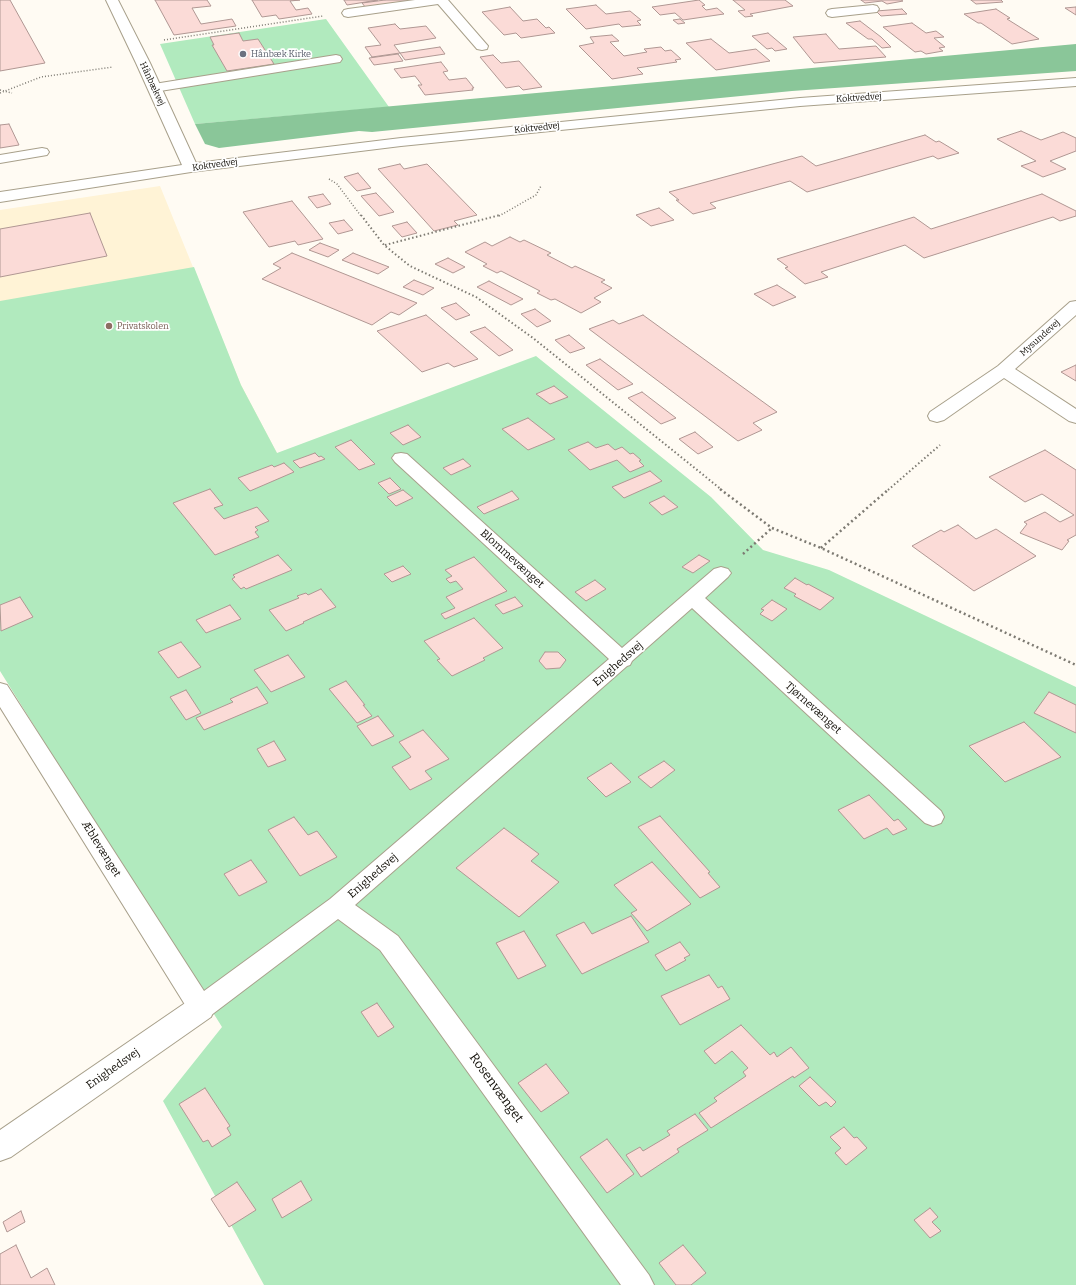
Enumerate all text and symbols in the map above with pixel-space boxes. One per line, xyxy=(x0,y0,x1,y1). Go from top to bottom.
marker: Hånbæk Kirke xyxy=(238,49,248,59)
place label: Hånbæk Kirke xyxy=(251,49,311,59)
street label: Hånbækvej xyxy=(137,60,167,108)
street label: Koktvedvej xyxy=(836,91,882,105)
street label: Koktvedvej xyxy=(514,120,560,136)
street label: Koktvedvej xyxy=(192,156,238,174)
street label: Mysundevej xyxy=(1018,317,1062,359)
marker: Privatskolen xyxy=(104,321,114,331)
place label: Privatskolen xyxy=(117,321,169,331)
street label: Blommevænget xyxy=(477,527,547,591)
street label: Enighedsvej xyxy=(590,639,646,689)
street label: Tjørnevænget xyxy=(782,679,844,737)
street label: Æblevænget xyxy=(78,818,124,880)
street label: Enighedsvej xyxy=(345,851,401,901)
street label: Enighedsvej xyxy=(84,1046,142,1092)
street label: Rosenvænget xyxy=(466,1050,526,1126)

